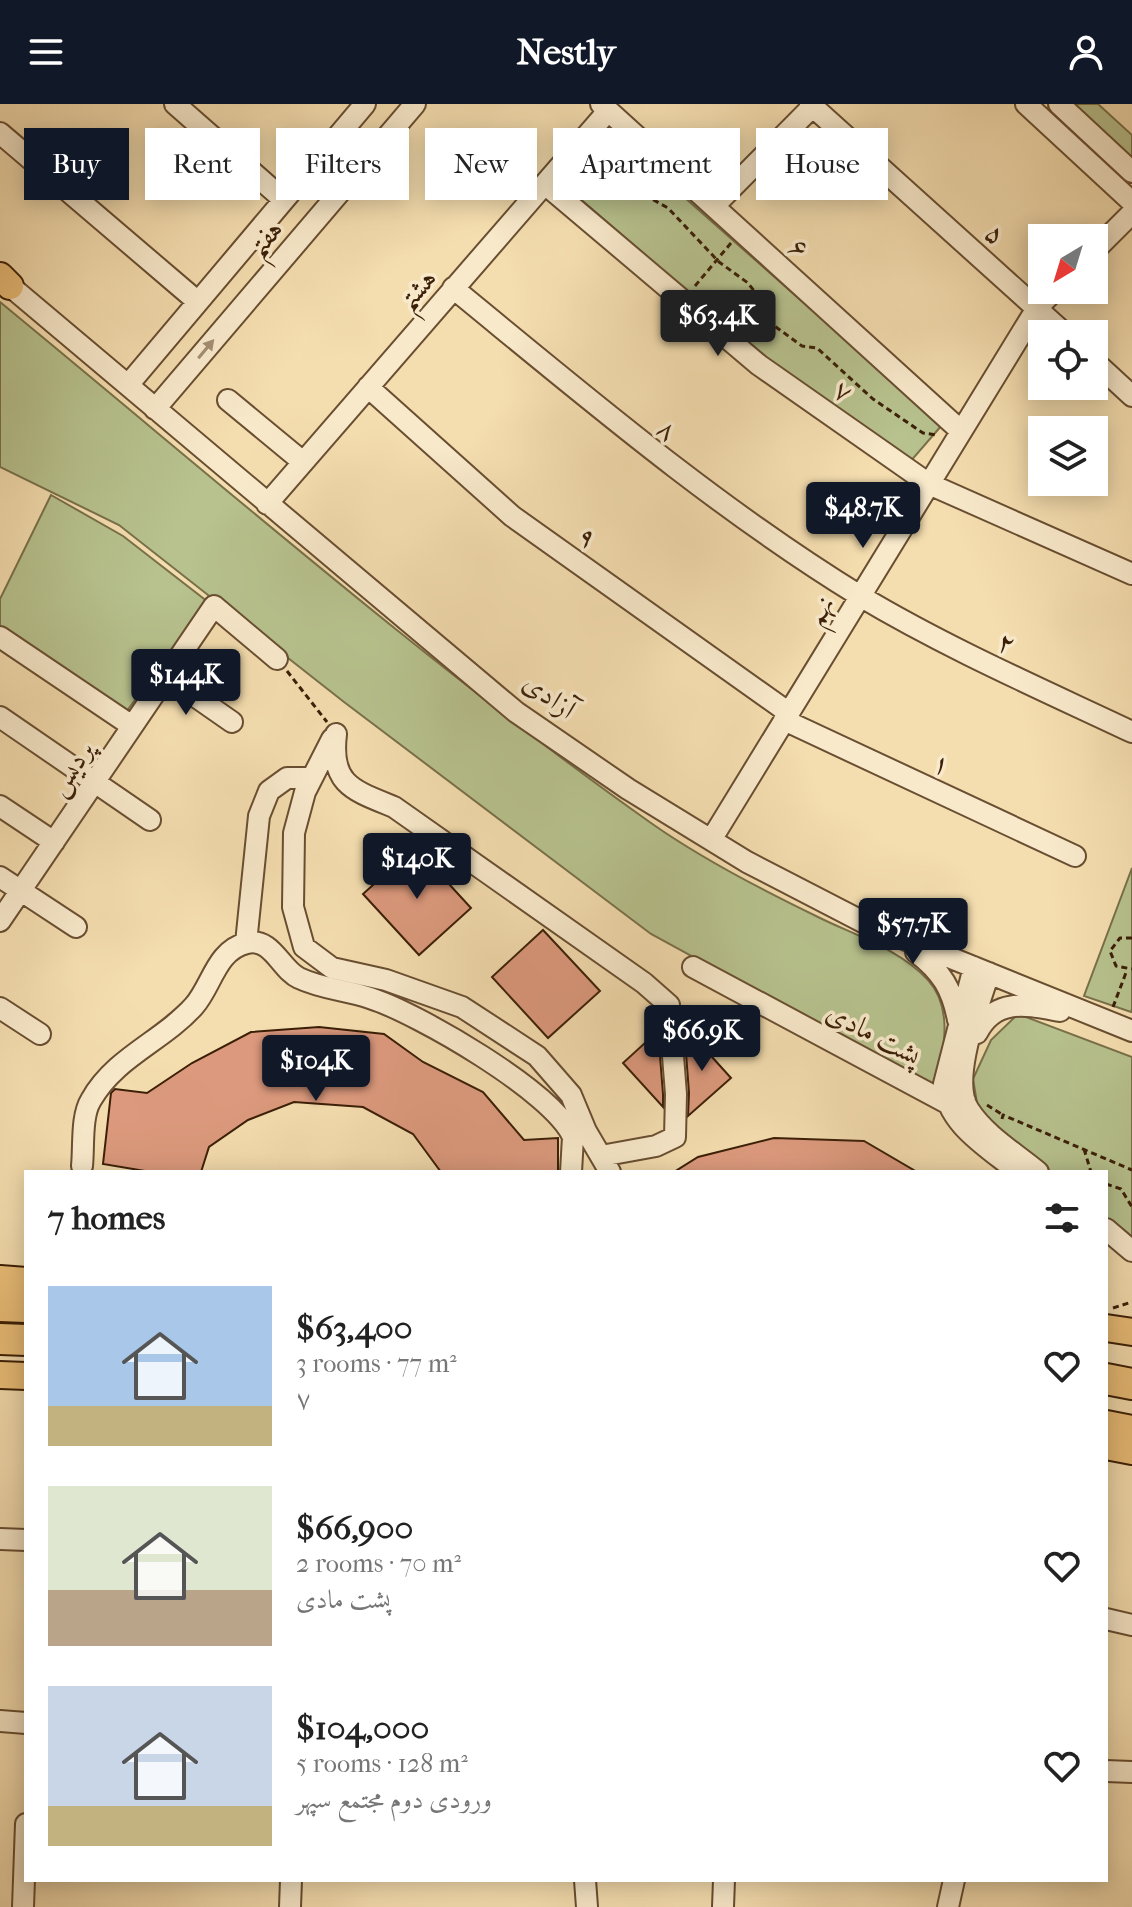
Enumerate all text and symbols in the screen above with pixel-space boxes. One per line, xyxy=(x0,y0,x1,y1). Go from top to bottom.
icon: menu xyxy=(24,30,68,74)
icon: person xyxy=(1064,30,1108,74)
text: Nestly xyxy=(517,31,616,73)
chip: Buy xyxy=(24,128,129,200)
chip: Rent xyxy=(145,128,260,200)
chip: Filters xyxy=(276,128,409,200)
chip: New xyxy=(425,128,537,200)
chip: Apartment xyxy=(553,128,740,200)
chip: House xyxy=(756,128,888,200)
street label: هفتم xyxy=(239,213,298,271)
street label: ۵ xyxy=(979,216,1013,251)
north arrow xyxy=(1028,224,1108,304)
map controls xyxy=(1028,224,1108,496)
street label: ۶ xyxy=(783,230,817,265)
street label: هشتم xyxy=(389,262,452,324)
pin: $63.4K xyxy=(653,290,783,358)
text: $63.4K xyxy=(679,300,757,331)
button: locate xyxy=(1028,320,1108,400)
one-way arrow xyxy=(197,340,214,360)
street label: ۷ xyxy=(828,372,860,409)
street label: ۸ xyxy=(651,411,684,447)
button: layers xyxy=(1028,416,1108,496)
pin: $48.7K xyxy=(798,482,928,550)
text: $48.7K xyxy=(824,492,902,523)
street label: ۹ xyxy=(572,518,604,555)
street label: نهم xyxy=(798,589,850,637)
street label: ۲ xyxy=(992,624,1021,661)
pin: $144K xyxy=(130,649,242,717)
text: $144K xyxy=(149,659,223,690)
street label: آزادی xyxy=(517,665,585,727)
street label: پردیس xyxy=(40,732,104,803)
street label: ۱ xyxy=(927,745,956,782)
pin: $140K xyxy=(361,833,473,901)
text: $140K xyxy=(381,843,453,874)
pin: $57.7K xyxy=(848,898,978,966)
text: $57.7K xyxy=(877,908,949,939)
street label: پشت مادی xyxy=(820,995,928,1075)
pin: $66.9K xyxy=(637,1005,767,1073)
text: $66.9K xyxy=(662,1015,742,1046)
pin: $104K xyxy=(260,1035,372,1103)
text: $104K xyxy=(280,1045,352,1076)
icon: filters xyxy=(1040,1196,1084,1240)
text: 7 homes xyxy=(48,1198,165,1238)
text: $63,400 xyxy=(296,1308,413,1348)
icon: home xyxy=(112,1318,208,1414)
icon: heart xyxy=(1040,1344,1084,1388)
text: 3 rooms · 77 m² xyxy=(296,1348,457,1379)
text: ۷ xyxy=(296,1384,311,1415)
text: $66,900 xyxy=(296,1508,413,1548)
icon: home xyxy=(112,1518,208,1614)
icon: heart xyxy=(1040,1544,1084,1588)
text: 2 rooms · 70 m² xyxy=(296,1548,461,1579)
text: پشت مادی xyxy=(296,1584,391,1615)
text: $104,000 xyxy=(296,1708,429,1748)
icon: home xyxy=(112,1718,208,1814)
icon: heart xyxy=(1040,1744,1084,1788)
text: 5 rooms · 128 m² xyxy=(296,1748,468,1779)
text: ورودی دوم مجتمع سپهر xyxy=(296,1784,492,1815)

